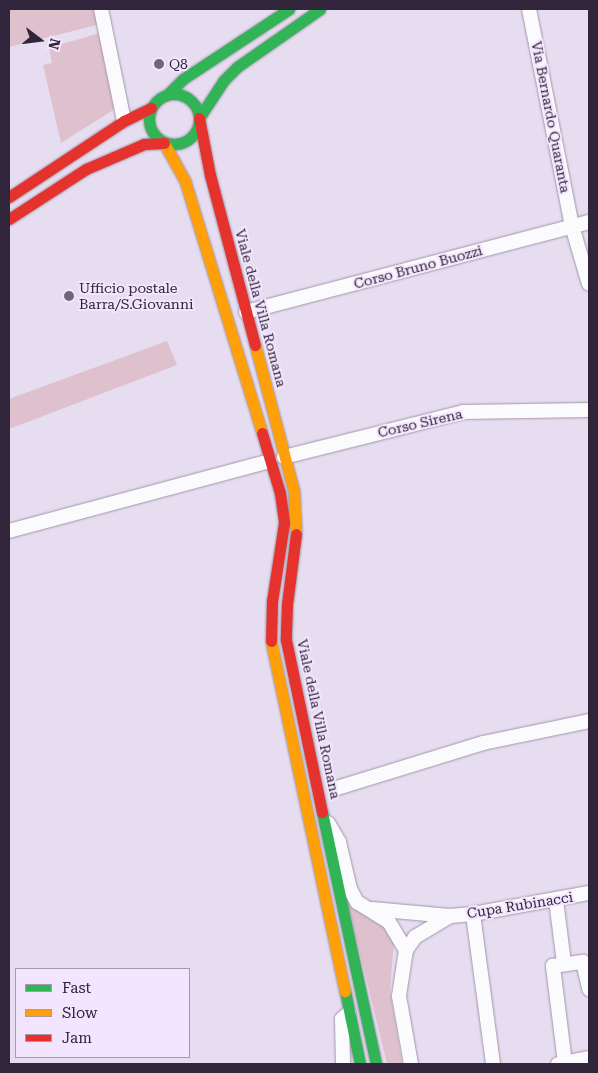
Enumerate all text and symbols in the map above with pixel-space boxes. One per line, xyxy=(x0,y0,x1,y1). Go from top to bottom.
north arrow xyxy=(15,15,65,65)
text: N xyxy=(45,37,64,51)
street label: Via Bernardo Quaranta xyxy=(528,40,574,194)
place label: Q8 xyxy=(169,56,188,72)
marker: Q8 xyxy=(153,58,165,70)
street label: Viale della Villa Romana xyxy=(232,227,290,389)
street label: Corso Bruno Buozzi xyxy=(352,242,484,292)
place label: Ufficio postale Barra/S.Giovanni xyxy=(79,280,193,312)
marker: Ufficio postale Barra/S.Giovanni xyxy=(63,290,75,302)
street label: Corso Sirena xyxy=(376,405,464,441)
street label: Viale della Villa Romana xyxy=(294,638,344,800)
street label: Cupa Rubinacci xyxy=(466,888,574,922)
legend xyxy=(15,968,190,1058)
text: Fast xyxy=(62,979,91,997)
text: Slow xyxy=(62,1004,97,1022)
text: Jam xyxy=(62,1029,92,1047)

